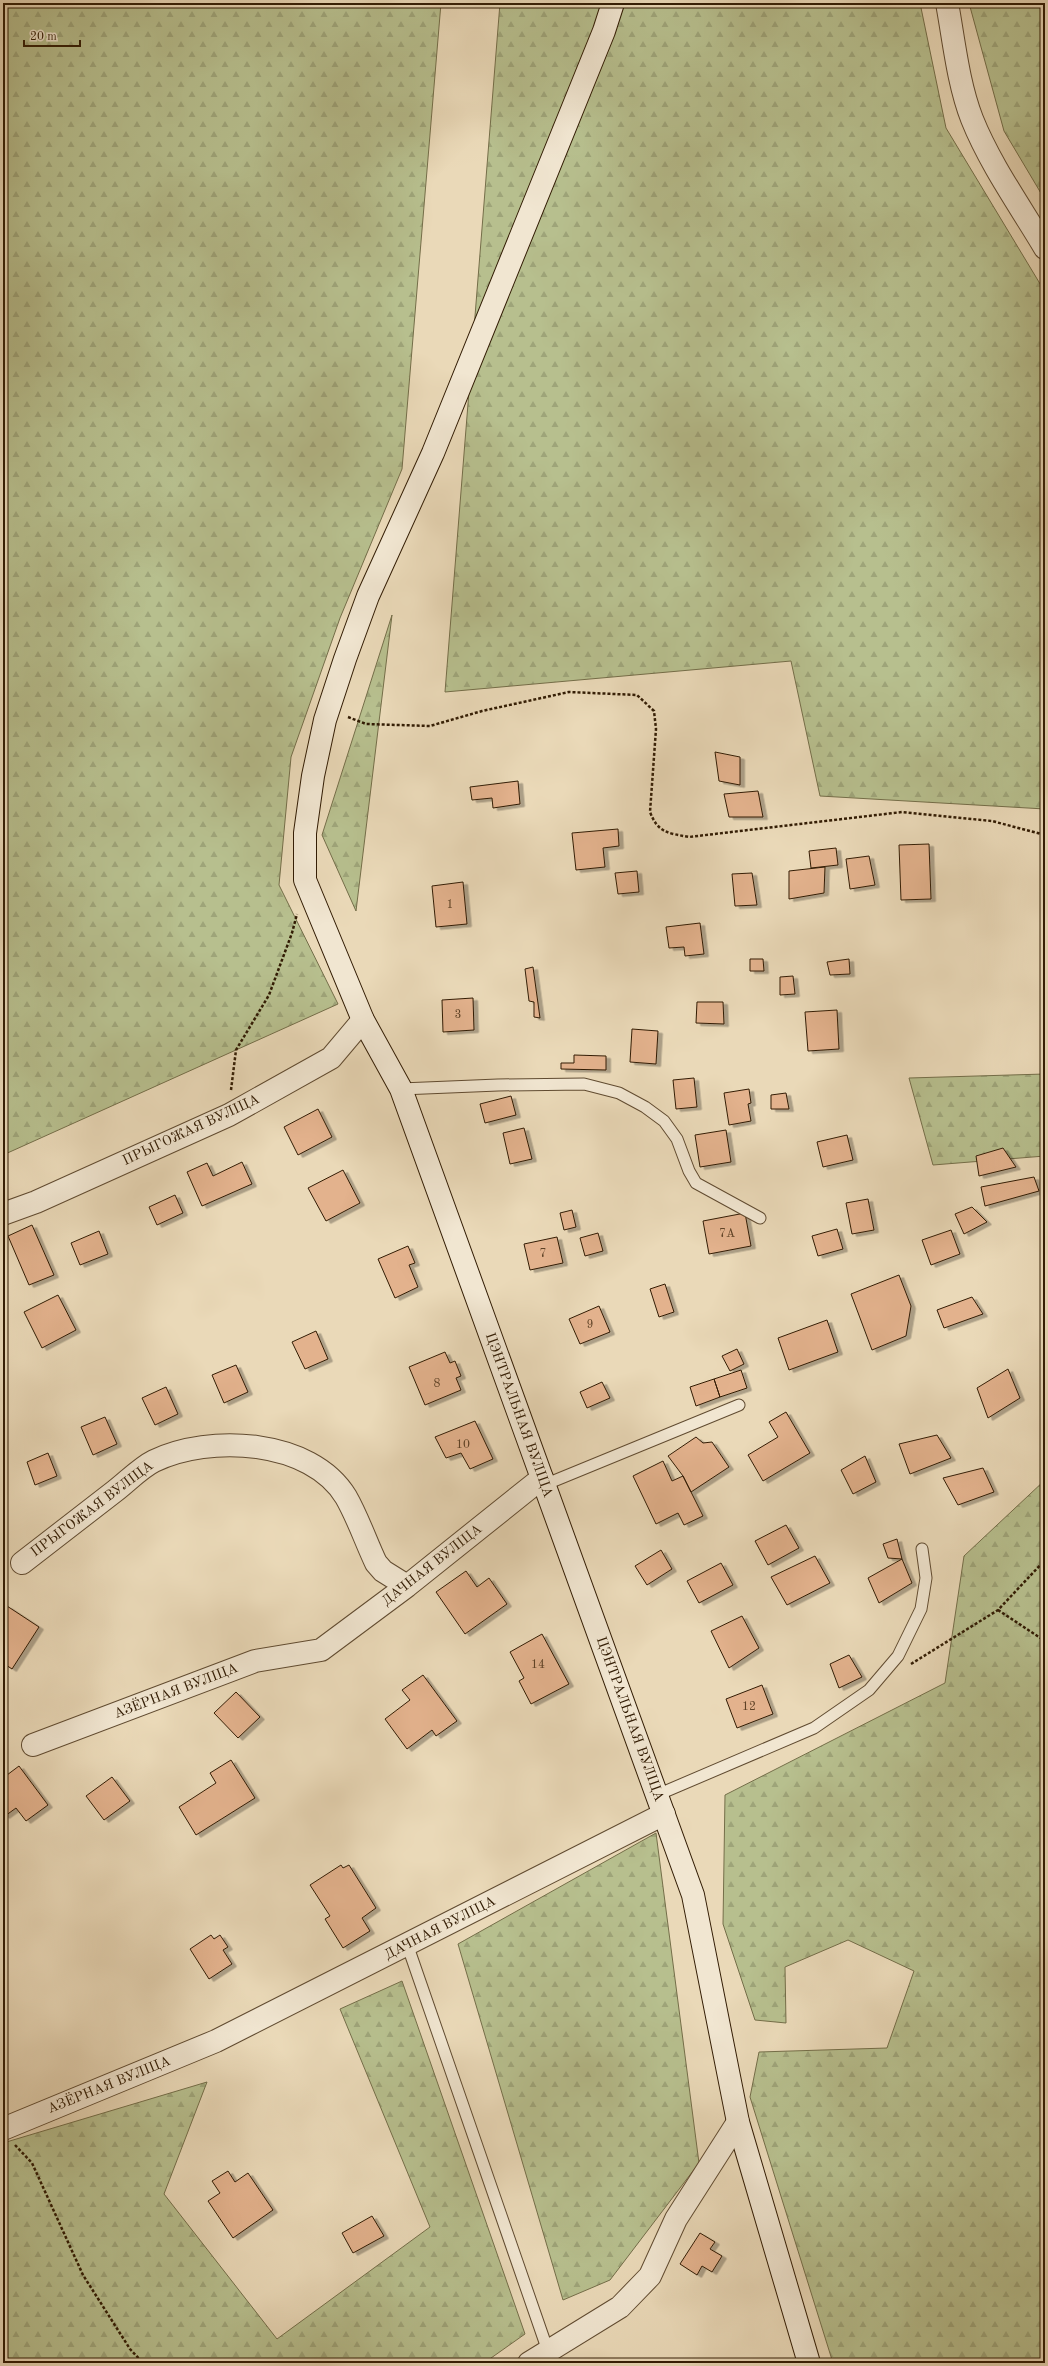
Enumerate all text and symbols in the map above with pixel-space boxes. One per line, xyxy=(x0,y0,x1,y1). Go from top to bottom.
scale bar xyxy=(24,22,80,48)
text: 20 m xyxy=(30,31,57,43)
house number: 1 xyxy=(447,899,453,911)
house number: 3 xyxy=(455,1009,461,1021)
street label: ПРЫГОЖАЯ ВУЛІЦА xyxy=(120,1092,262,1168)
house number: 7А xyxy=(719,1228,735,1240)
house number: 7 xyxy=(540,1248,546,1260)
house number: 9 xyxy=(587,1319,593,1331)
street label: ЦЭНТРАЛЬНАЯ ВУЛІЦА xyxy=(483,1331,555,1500)
house number: 8 xyxy=(434,1378,441,1390)
house number: 10 xyxy=(456,1439,470,1451)
street label: ПРЫГОЖАЯ ВУЛІЦА xyxy=(28,1458,156,1560)
street label: ДАЧНАЯ ВУЛІЦА xyxy=(379,1522,485,1608)
street label: ЦЭНТРАЛЬНАЯ ВУЛІЦА xyxy=(594,1635,666,1804)
street label: АЗЁРНАЯ ВУЛІЦА xyxy=(111,1658,240,1721)
house number: 14 xyxy=(531,1659,545,1671)
house number: 12 xyxy=(742,1701,756,1713)
street label: ДАЧНАЯ ВУЛІЦА xyxy=(382,1894,498,1962)
street label: АЗЁРНАЯ ВУЛІЦА xyxy=(44,2051,173,2116)

